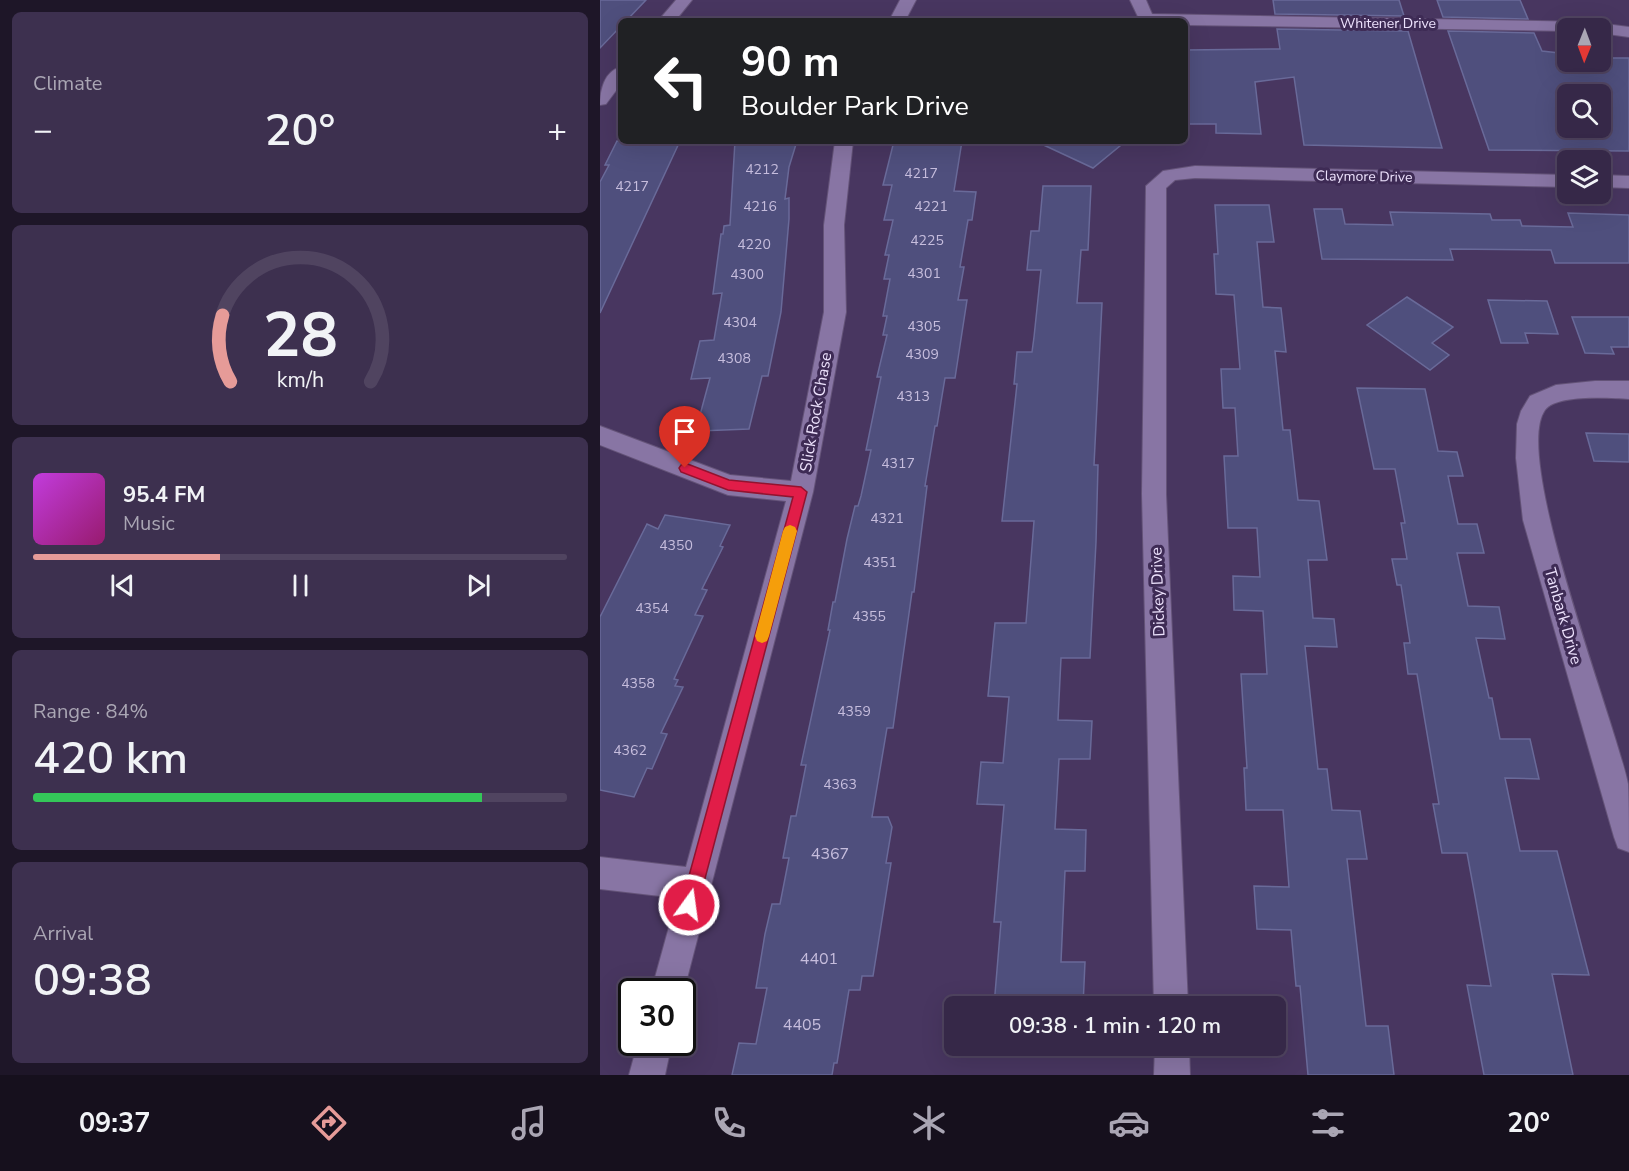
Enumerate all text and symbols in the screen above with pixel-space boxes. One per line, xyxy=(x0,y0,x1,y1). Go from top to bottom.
street label: Whitener Drive xyxy=(1340,14,1436,33)
north arrow xyxy=(1557,18,1611,72)
map controls xyxy=(1557,18,1611,204)
text: 90 m xyxy=(741,34,840,91)
icon: left xyxy=(642,42,720,120)
text: Climate xyxy=(33,70,102,97)
button: search xyxy=(1557,84,1611,138)
text: Boulder Park Drive xyxy=(741,88,969,125)
text: 20° xyxy=(265,100,335,161)
text: − xyxy=(33,108,53,153)
text: + xyxy=(547,108,567,153)
button: layers xyxy=(1557,150,1611,204)
house number: 4212 xyxy=(745,160,779,179)
house number: 4217 xyxy=(904,164,938,183)
street label: Claymore Drive xyxy=(1315,166,1413,187)
house number: 4217 xyxy=(615,177,649,196)
house number: 4216 xyxy=(743,197,777,216)
house number: 4221 xyxy=(914,197,948,216)
house number: 4225 xyxy=(910,231,944,250)
house number: 4220 xyxy=(737,235,771,254)
house number: 4301 xyxy=(907,264,941,283)
house number: 4300 xyxy=(730,265,764,284)
text: 28 xyxy=(263,293,337,378)
house number: 4304 xyxy=(723,313,757,332)
house number: 4305 xyxy=(907,317,941,336)
house number: 4309 xyxy=(905,345,939,364)
house number: 4308 xyxy=(717,349,751,368)
street label: Slick Rock Chase xyxy=(795,351,837,474)
text: km/h xyxy=(276,365,324,395)
house number: 4313 xyxy=(896,387,930,406)
pin xyxy=(659,406,710,468)
icon: arrive xyxy=(668,415,701,448)
house number: 4317 xyxy=(881,454,915,473)
text: 95.4 FM xyxy=(123,480,205,510)
house number: 4321 xyxy=(870,509,904,528)
text: Music xyxy=(123,510,175,537)
house number: 4350 xyxy=(659,536,693,555)
street label: Dickey Drive xyxy=(1145,547,1171,637)
house number: 4351 xyxy=(863,553,897,572)
street label: Tanbark Drive xyxy=(1539,565,1587,667)
icon: previous xyxy=(106,569,139,602)
icon: pause xyxy=(284,569,317,602)
icon: next xyxy=(462,569,495,602)
house number: 4354 xyxy=(635,599,669,618)
house number: 4355 xyxy=(852,607,886,626)
house number: 4358 xyxy=(621,674,655,693)
text: Range · 84% xyxy=(33,698,148,725)
house number: 4359 xyxy=(837,702,871,721)
text: 420 km xyxy=(33,728,188,789)
house number: 4362 xyxy=(613,741,647,760)
house number: 4363 xyxy=(823,775,857,794)
house number: 4367 xyxy=(811,843,849,865)
position arrow xyxy=(657,873,721,937)
text: Arrival xyxy=(33,920,93,947)
house number: 4401 xyxy=(800,948,838,970)
text: 09:38 xyxy=(33,950,152,1011)
speed limit sign: 30 xyxy=(618,978,696,1056)
text: 09:38 · 1 min · 120 m xyxy=(1009,1011,1221,1041)
house number: 4405 xyxy=(783,1014,821,1036)
icon: directions xyxy=(308,1102,350,1144)
icon: music xyxy=(508,1102,550,1144)
icon: phone xyxy=(708,1102,750,1144)
icon: climate xyxy=(908,1102,950,1144)
icon: car xyxy=(1108,1102,1150,1144)
icon: filters xyxy=(1307,1102,1349,1144)
text: 09:37 xyxy=(79,1105,150,1142)
text: 20° xyxy=(1507,1105,1550,1142)

